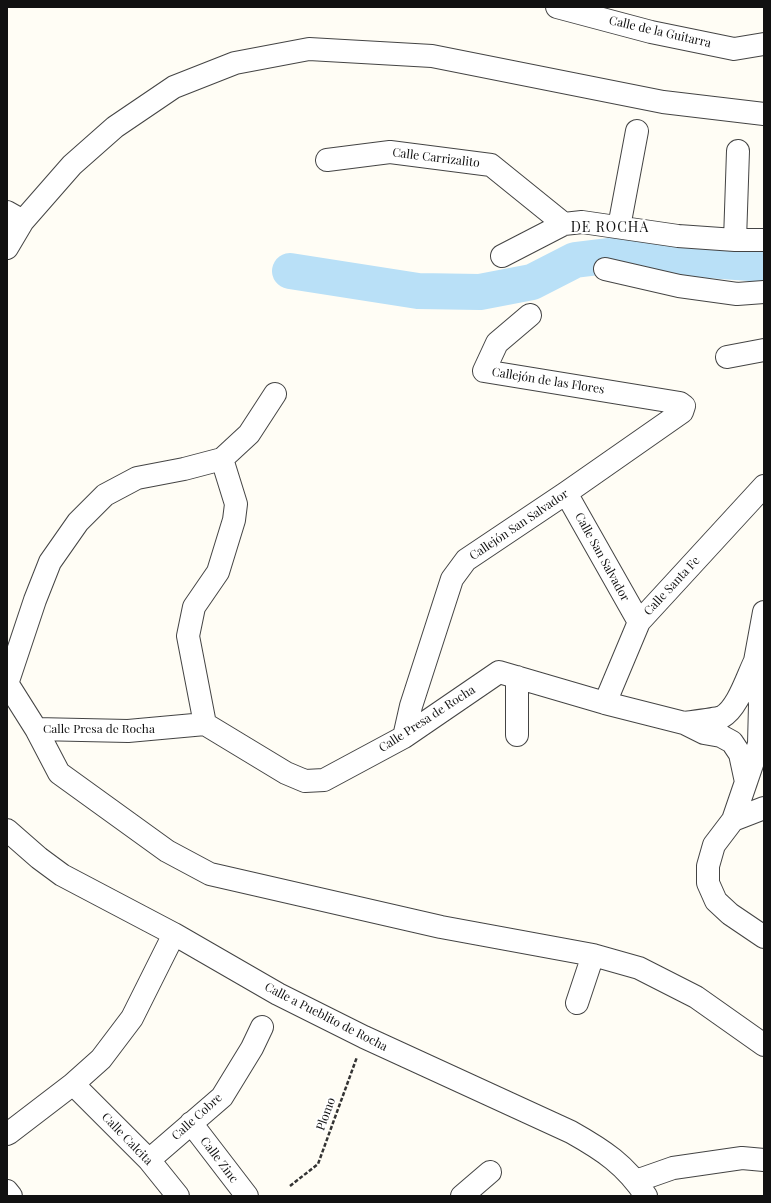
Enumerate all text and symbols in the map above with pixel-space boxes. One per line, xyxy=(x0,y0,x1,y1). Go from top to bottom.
street label: Calle de la Guitarra xyxy=(608,13,712,51)
street label: Calle Carrizalito xyxy=(391,145,481,171)
district label: DE ROCHA xyxy=(571,220,649,236)
street label: Callejón de las Flores xyxy=(491,365,605,397)
street label: Callejón San Salvador xyxy=(467,487,571,563)
street label: Calle San Salvador xyxy=(572,510,632,604)
street label: Calle Santa Fe xyxy=(641,553,703,619)
street label: Calle Presa de Rocha xyxy=(376,683,478,755)
street label: Calle Presa de Rocha xyxy=(43,722,155,736)
street label: Calle a Pueblito de Rocha xyxy=(262,980,390,1054)
street label: Calle Cobre xyxy=(169,1091,225,1143)
street label: Plomo xyxy=(313,1096,339,1132)
street label: Calle Calcita xyxy=(98,1110,156,1168)
street label: Calle Zinc xyxy=(197,1134,241,1186)

